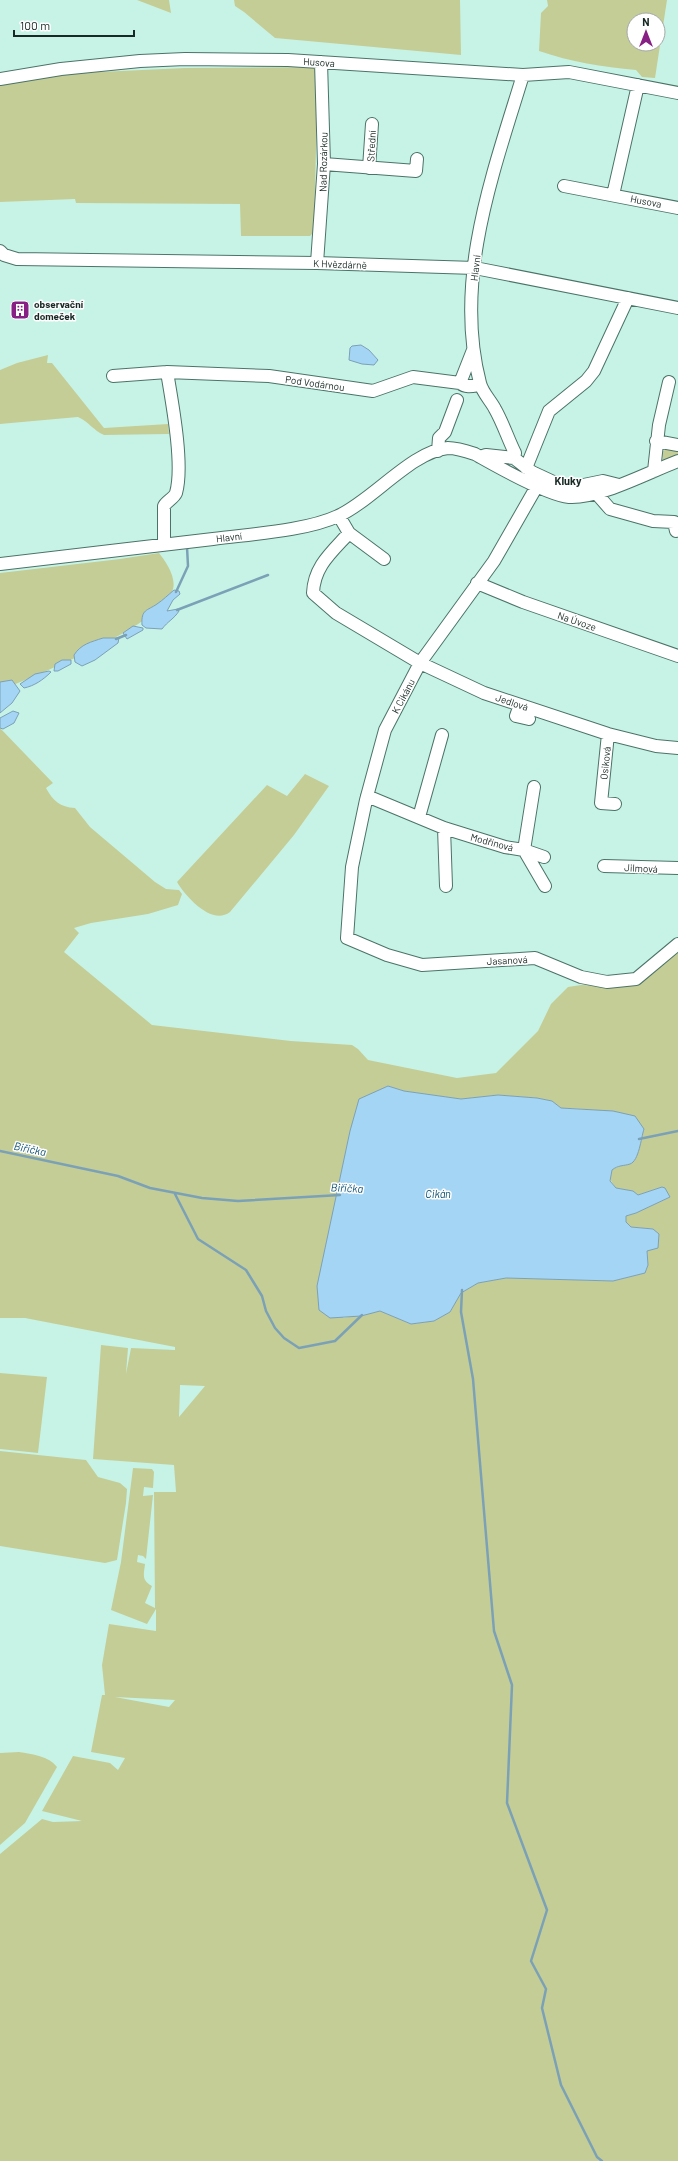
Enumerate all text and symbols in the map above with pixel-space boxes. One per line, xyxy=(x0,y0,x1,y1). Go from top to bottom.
scale bar xyxy=(14,12,134,38)
north arrow xyxy=(626,12,666,52)
text: N xyxy=(642,15,650,28)
text: 100 m xyxy=(20,18,50,32)
street label: Husova xyxy=(303,55,335,69)
street label: Střední xyxy=(364,130,378,162)
street label: Nad Rozárkou xyxy=(316,132,330,192)
street label: Husova xyxy=(629,192,663,210)
street label: Hlavní xyxy=(467,254,483,282)
street label: K Hvězdárně xyxy=(313,257,367,271)
place label: observační domeček xyxy=(34,298,84,322)
building icon: observační domeček xyxy=(9,299,31,321)
street label: Pod Vodárnou xyxy=(285,373,345,393)
district label: Kluky xyxy=(555,474,582,487)
street label: Hlavní xyxy=(215,529,243,545)
street label: Na Úvoze xyxy=(556,609,598,633)
street label: K Cikánu xyxy=(389,677,417,715)
street label: Jedlová xyxy=(494,691,530,713)
street label: Osiková xyxy=(597,746,613,780)
street label: Modřínová xyxy=(469,830,515,854)
street label: Jilmová xyxy=(624,861,658,875)
street label: Jasanová xyxy=(486,953,528,967)
water label: Biřička xyxy=(13,1139,48,1158)
water label: Biřička xyxy=(330,1180,364,1195)
water label: Cikán xyxy=(425,1187,451,1200)

